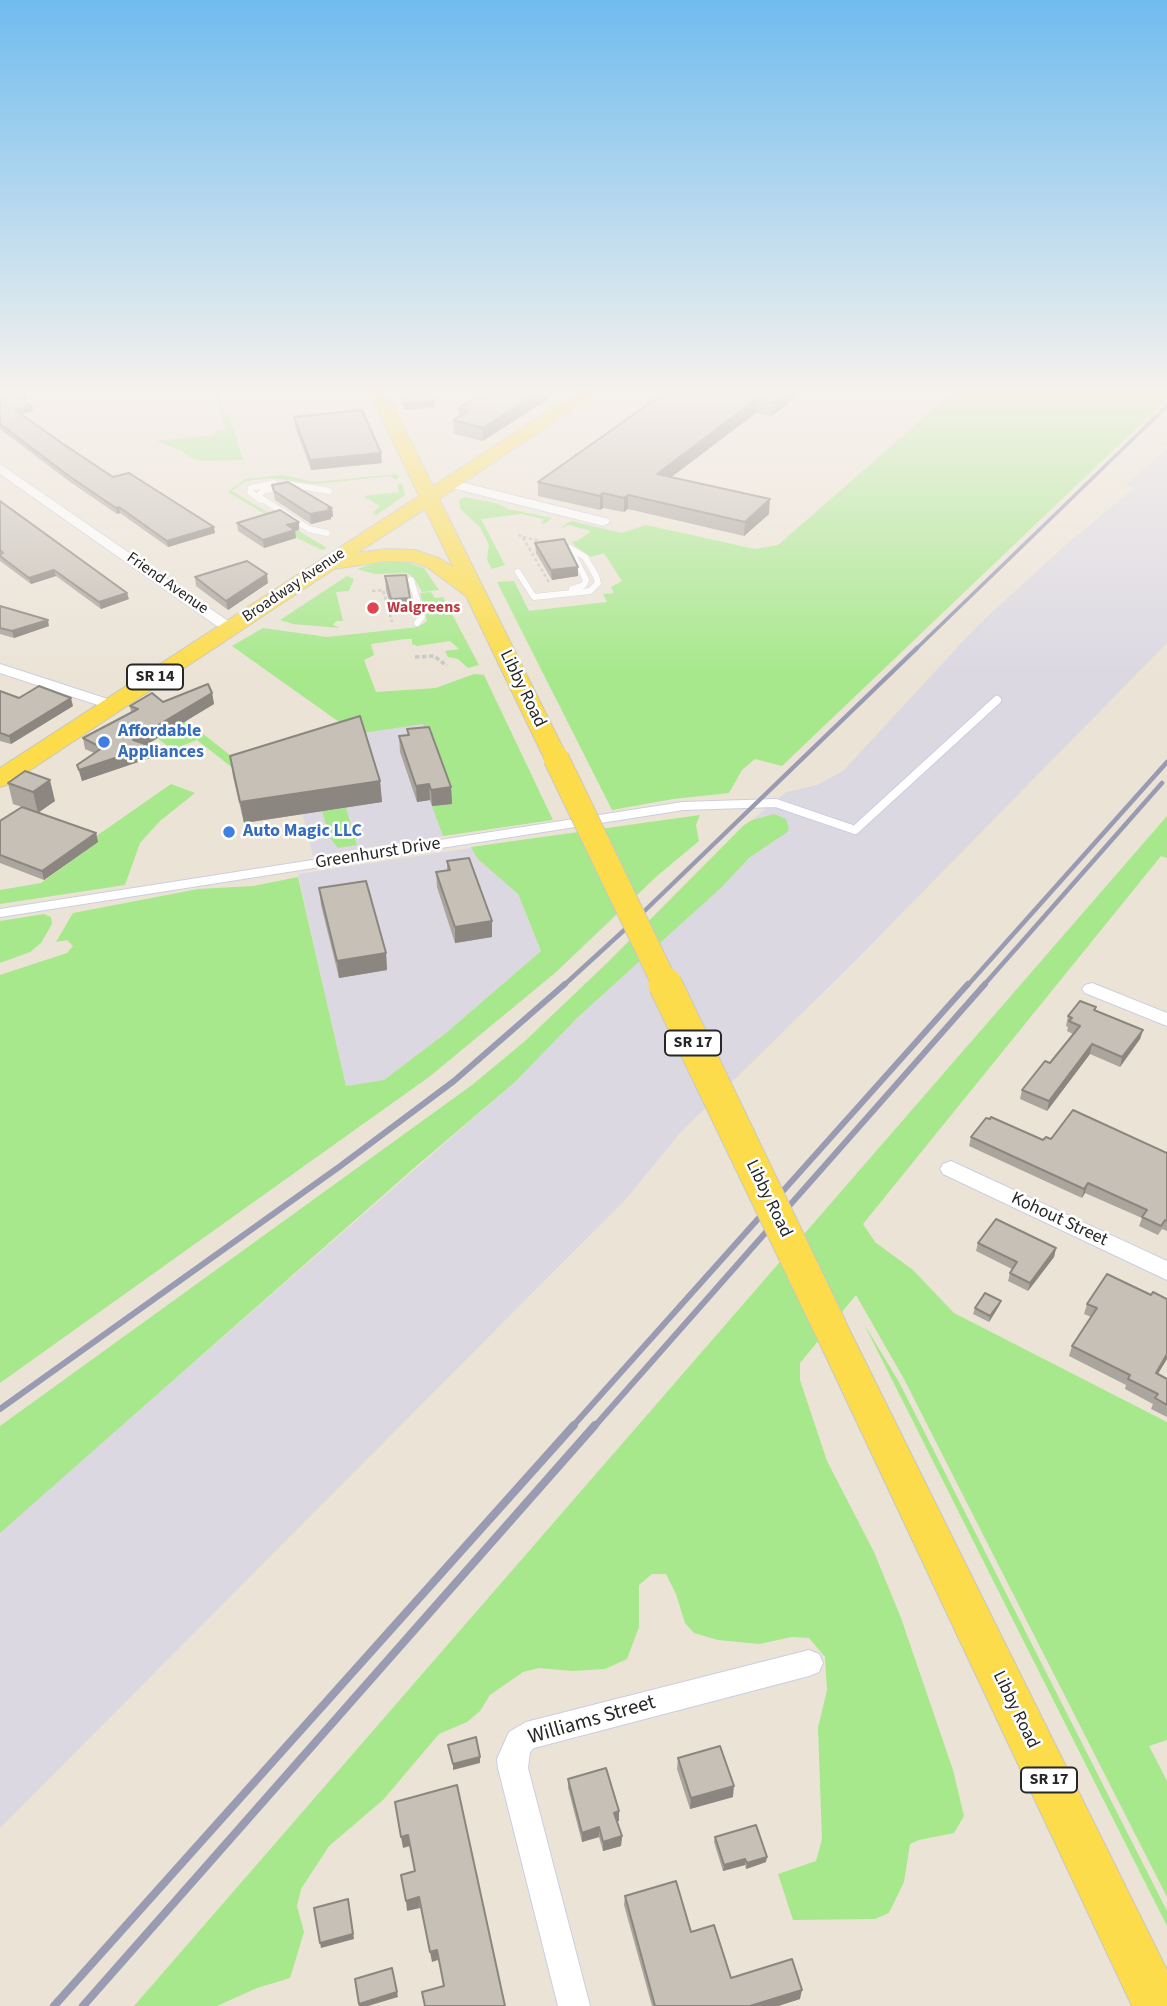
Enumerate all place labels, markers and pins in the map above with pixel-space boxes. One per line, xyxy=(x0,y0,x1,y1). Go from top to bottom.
place label: Walgreens xyxy=(387,598,460,618)
marker: Walgreens xyxy=(365,600,381,616)
place label: Affordable Appliances xyxy=(118,721,204,764)
marker: Affordable Appliances xyxy=(96,734,112,750)
place label: Auto Magic LLC xyxy=(243,821,362,843)
marker: Auto Magic LLC xyxy=(221,824,237,840)

